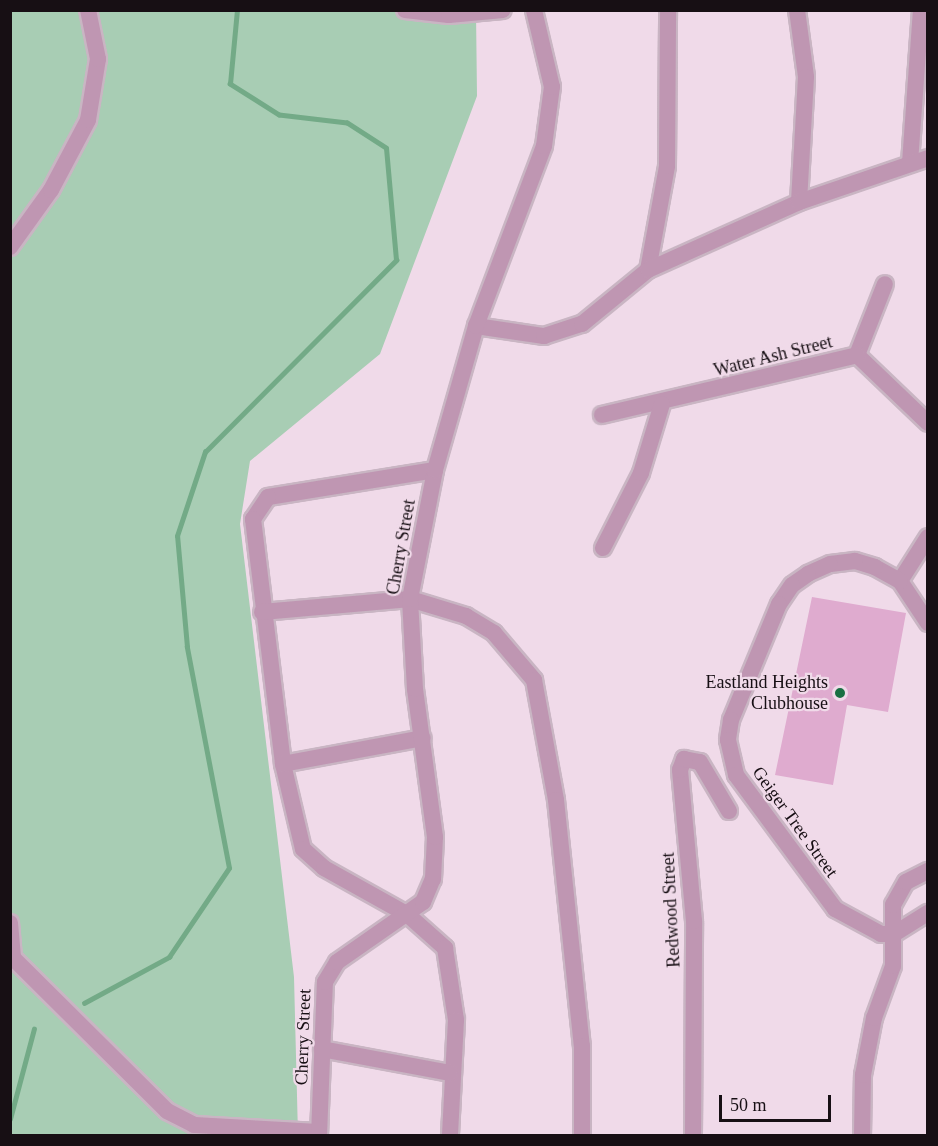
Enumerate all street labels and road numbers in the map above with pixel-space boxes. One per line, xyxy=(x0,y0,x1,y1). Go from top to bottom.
street label: Water Ash Street xyxy=(711,331,835,381)
street label: Cherry Street xyxy=(382,498,420,596)
street label: Geiger Tree Street xyxy=(747,762,843,882)
street label: Redwood Street xyxy=(657,852,685,968)
street label: Cherry Street xyxy=(291,988,315,1086)

